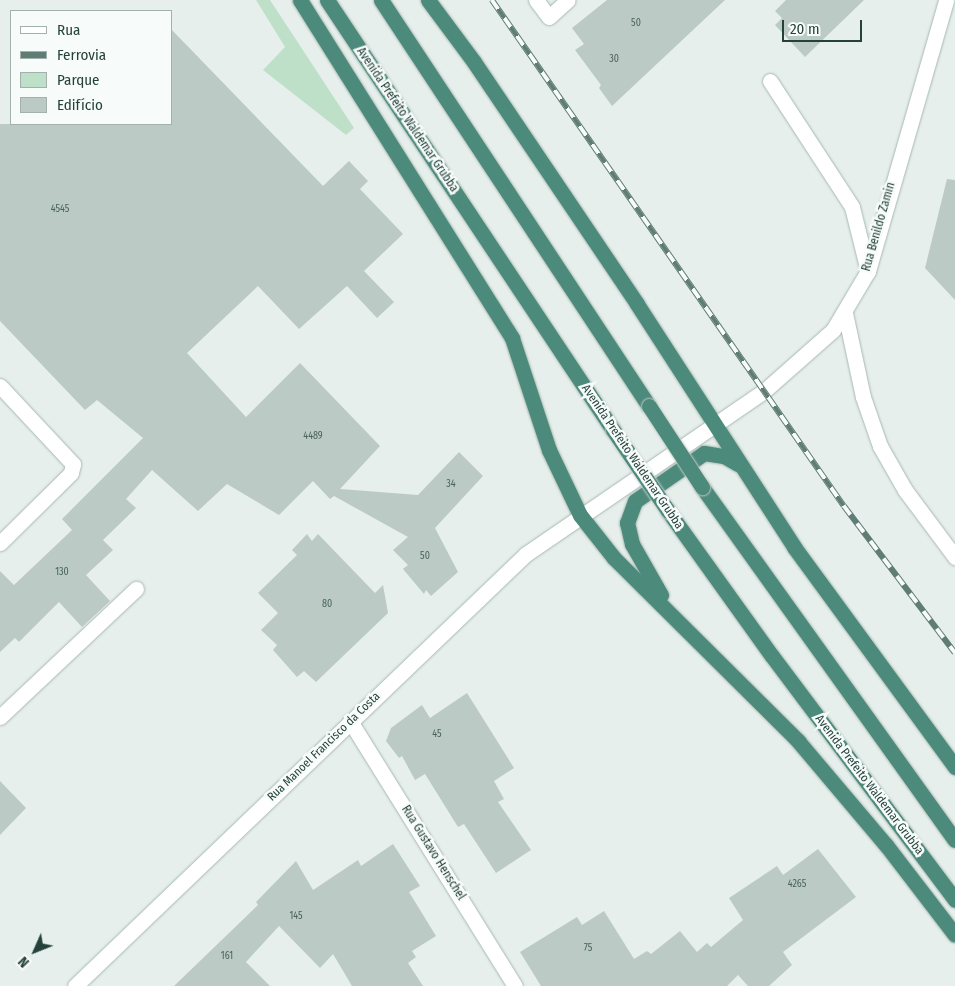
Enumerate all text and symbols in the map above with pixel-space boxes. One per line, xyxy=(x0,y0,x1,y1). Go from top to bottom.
legend xyxy=(10,10,172,125)
scale bar xyxy=(785,10,865,42)
house number: 50 xyxy=(631,18,641,30)
text: 20 m xyxy=(790,20,820,38)
text: Rua xyxy=(57,21,80,39)
street label: Avenida Prefeito Waldemar Grubba xyxy=(353,45,461,195)
text: Ferrovia xyxy=(57,46,106,64)
house number: 30 xyxy=(609,54,619,66)
text: Parque xyxy=(57,71,100,89)
text: Edifício xyxy=(57,96,103,114)
street label: Rua Benildo Zamin xyxy=(859,181,899,273)
house number: 4545 xyxy=(51,204,69,216)
street label: Avenida Prefeito Waldemar Grubba xyxy=(578,382,686,532)
house number: 4489 xyxy=(303,431,323,443)
house number: 34 xyxy=(446,479,456,491)
house number: 50 xyxy=(420,551,430,563)
house number: 130 xyxy=(55,567,69,579)
house number: 80 xyxy=(322,599,332,611)
street label: Rua Manoel Francisco da Costa xyxy=(265,689,383,805)
street label: Avenida Prefeito Waldemar Grubba xyxy=(812,712,926,858)
house number: 45 xyxy=(432,729,442,741)
street label: Rua Gustavo Henschel xyxy=(398,803,468,903)
house number: 4265 xyxy=(788,879,806,891)
house number: 145 xyxy=(289,911,303,923)
north arrow xyxy=(10,926,60,976)
house number: 75 xyxy=(584,943,592,955)
house number: 161 xyxy=(221,951,233,963)
text: N xyxy=(15,953,33,971)

